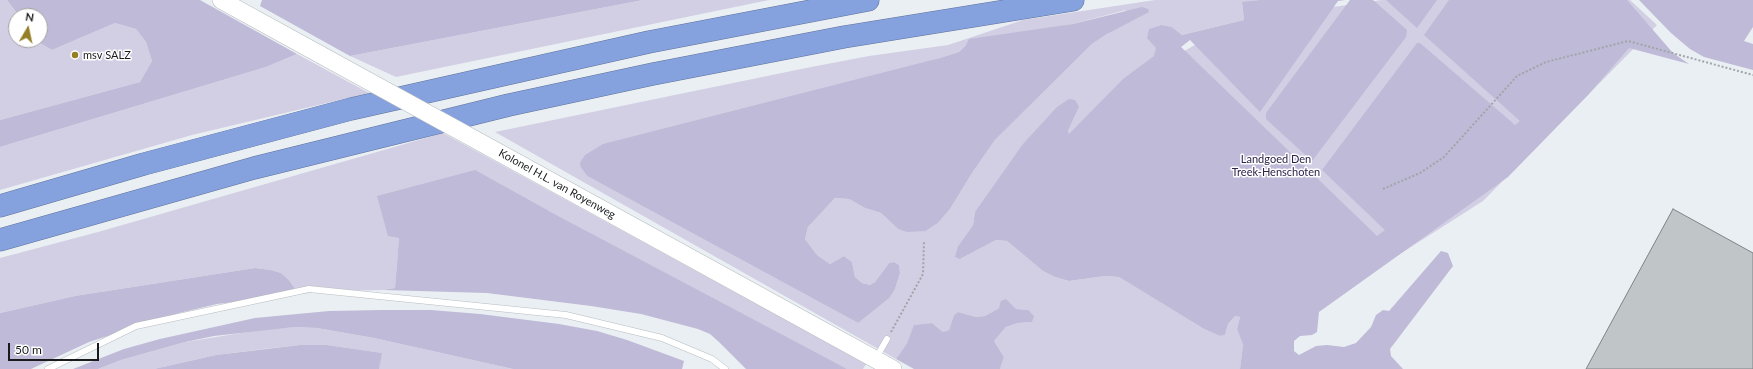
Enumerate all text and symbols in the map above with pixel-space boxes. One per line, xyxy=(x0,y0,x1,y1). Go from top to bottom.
north arrow xyxy=(8,8,48,48)
text: N xyxy=(25,10,35,24)
place label: msv SALZ xyxy=(83,48,131,62)
marker: msv SALZ xyxy=(70,50,80,60)
street label: Kolonel H.L. van Royenweg xyxy=(496,146,618,222)
park label: Landgoed Den Treek-Henschoten xyxy=(1232,152,1320,178)
scale bar xyxy=(10,335,101,361)
text: 50 m xyxy=(15,342,42,357)

